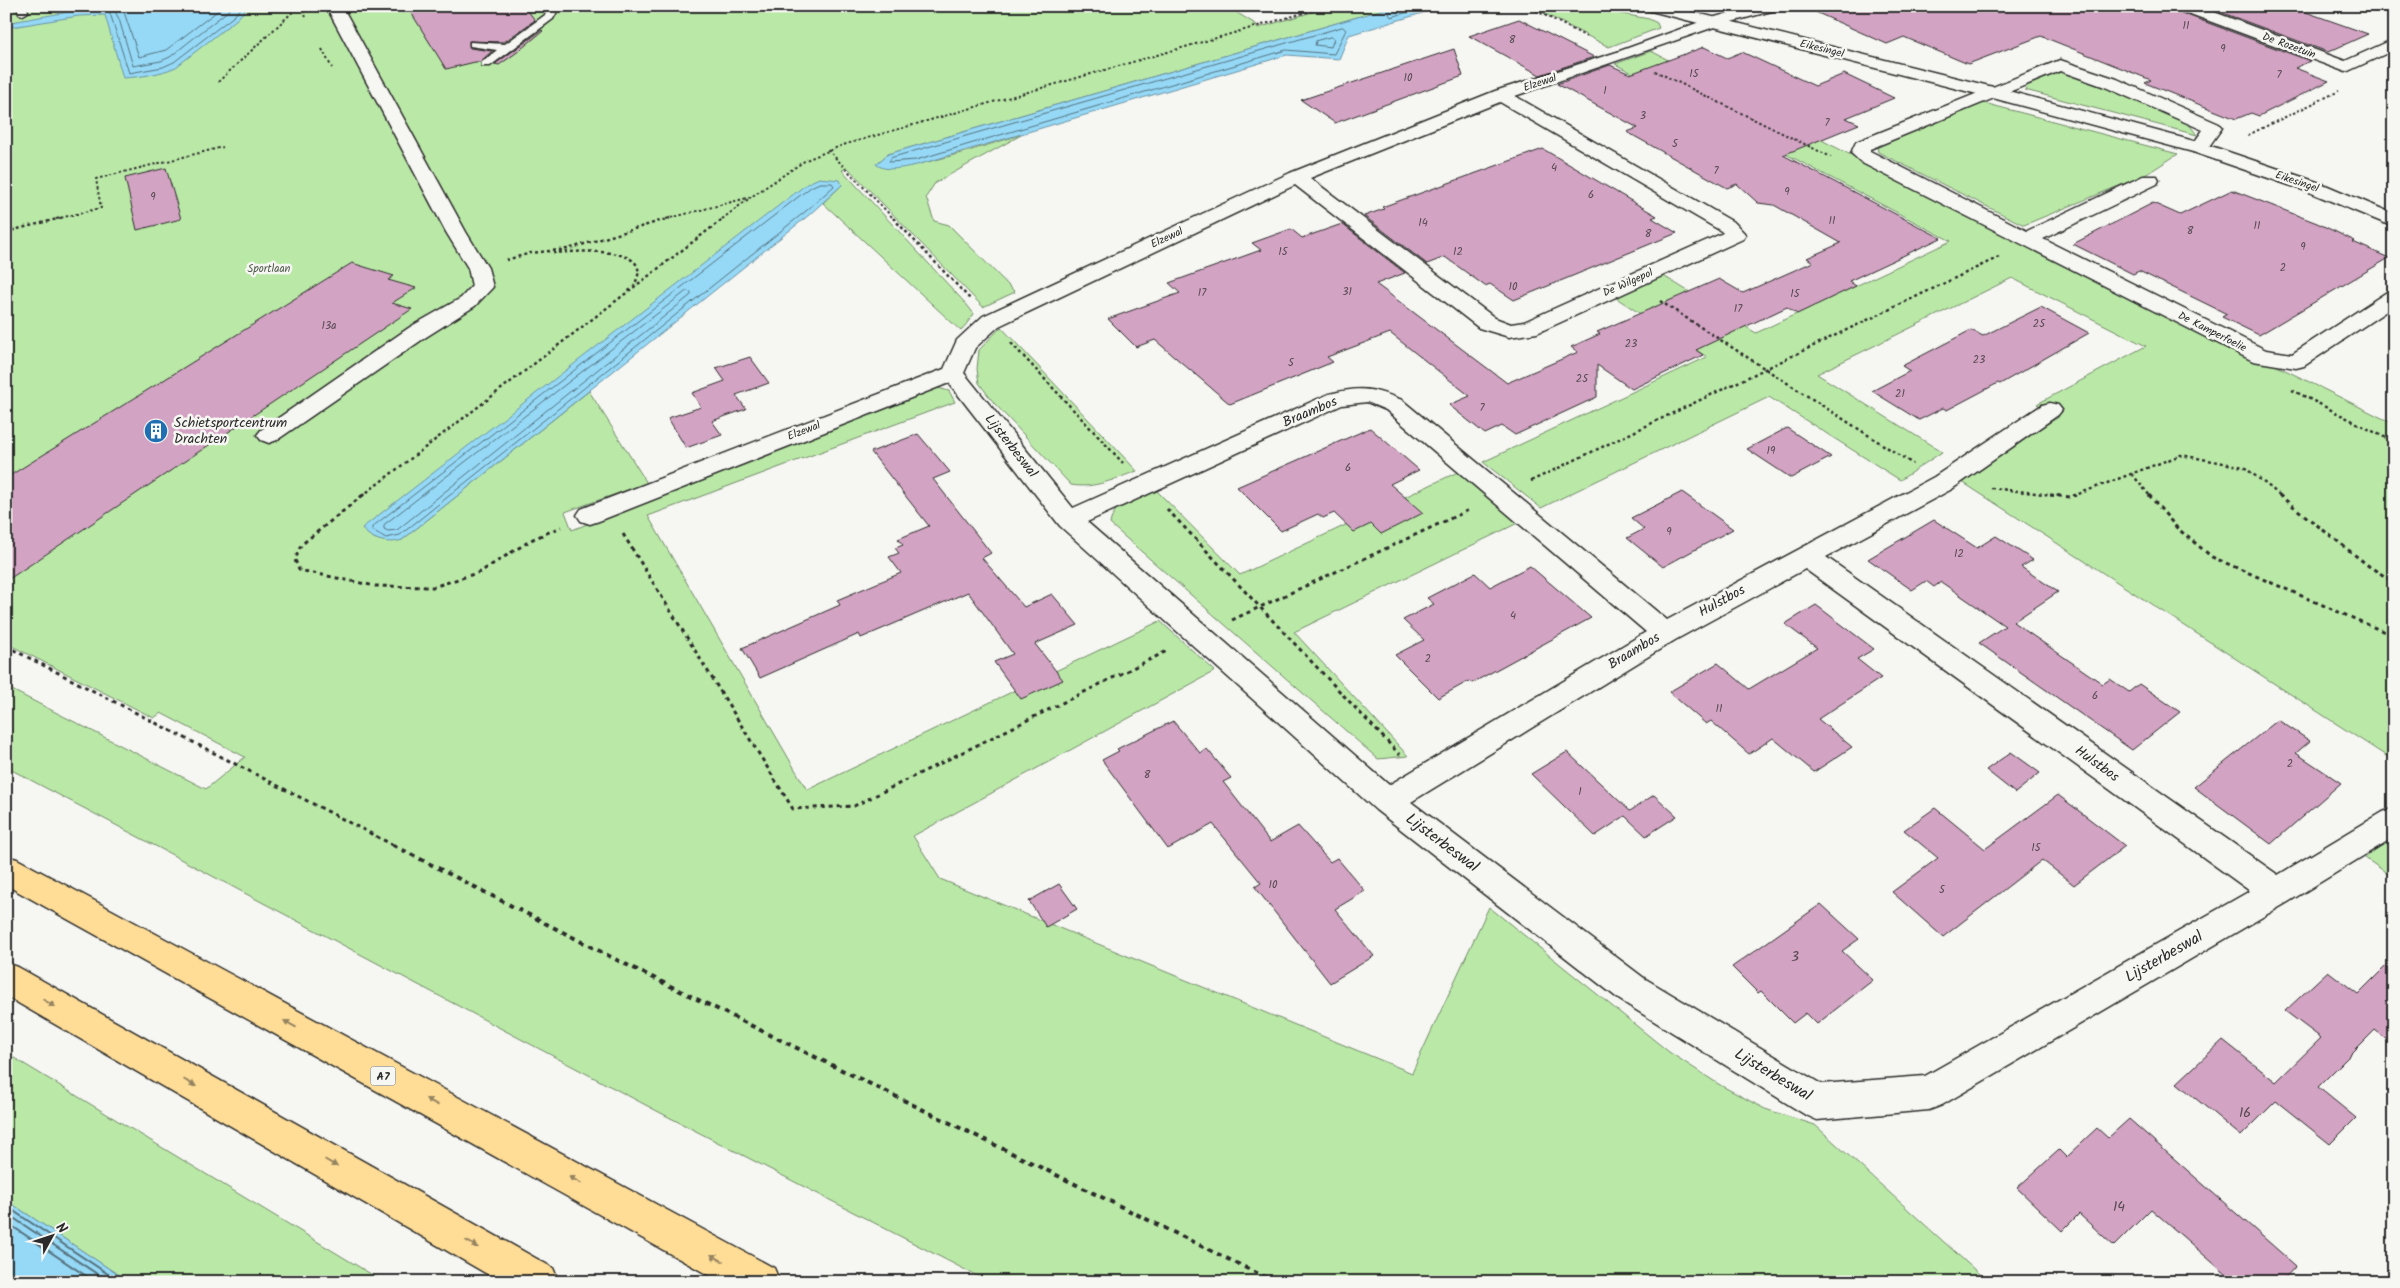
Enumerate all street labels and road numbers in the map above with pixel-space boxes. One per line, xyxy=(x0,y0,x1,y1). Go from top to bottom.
street label: De Rozetuin xyxy=(2260,28,2318,64)
street label: Eikesingel xyxy=(1798,35,1846,63)
street label: Elzewal xyxy=(1521,69,1559,97)
street label: Eikesingel xyxy=(2273,166,2322,198)
street label: Elzewal xyxy=(1148,222,1187,253)
street label: De Wilgepol xyxy=(1600,264,1656,302)
street label: De Kamperfoelie xyxy=(2174,307,2250,357)
street label: Braambos xyxy=(1279,391,1341,433)
street label: Lijsterbeswal xyxy=(979,409,1043,483)
street label: Elzewal xyxy=(785,416,823,446)
street label: Hulstbos xyxy=(1695,579,1749,623)
street label: Braambos xyxy=(1604,627,1664,675)
street label: Hulstbos xyxy=(2070,740,2124,788)
street label: Lijsterbeswal xyxy=(1400,807,1484,879)
street label: Lijsterbeswal xyxy=(2120,924,2208,990)
street label: Lijsterbeswal xyxy=(1729,1042,1817,1108)
road number: A7 xyxy=(370,1066,396,1086)

